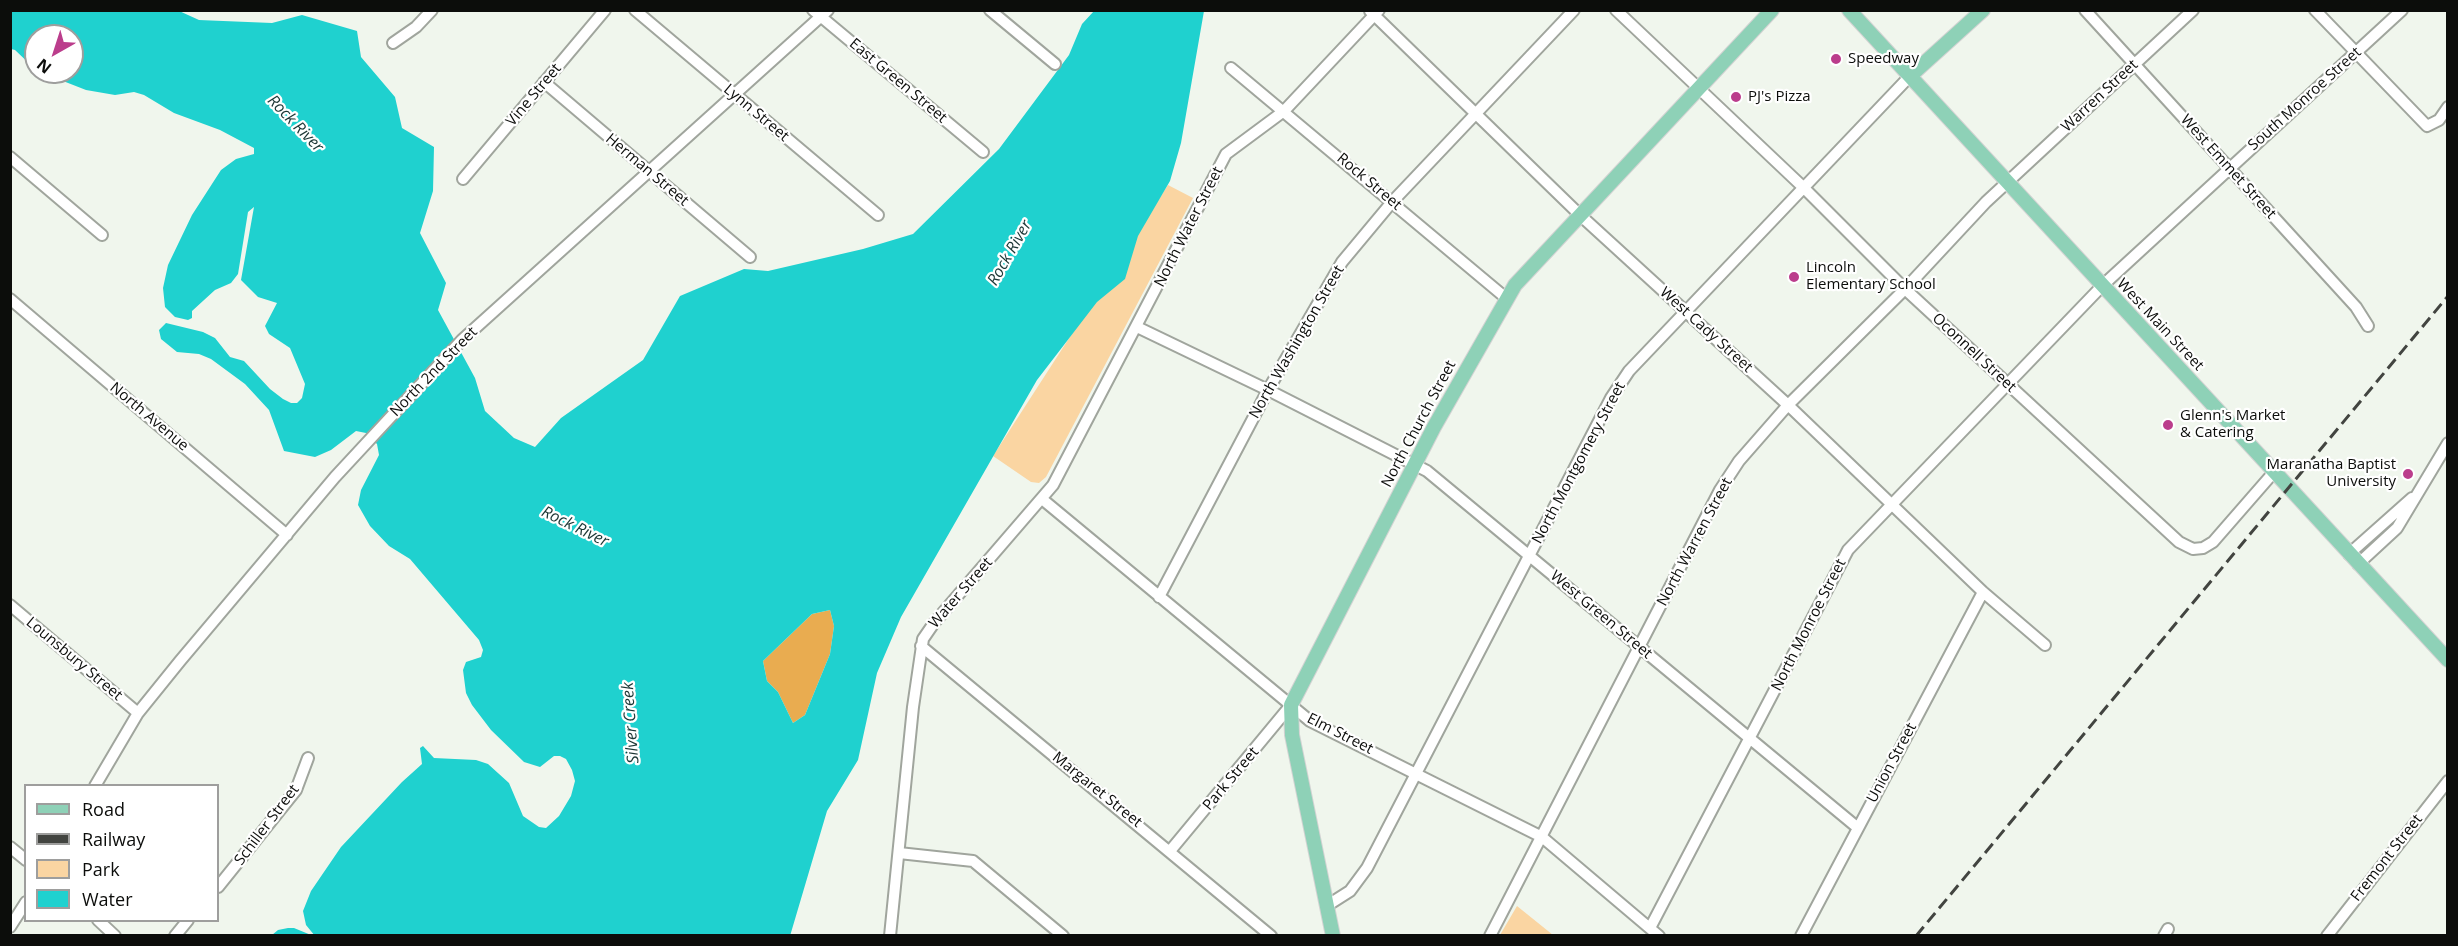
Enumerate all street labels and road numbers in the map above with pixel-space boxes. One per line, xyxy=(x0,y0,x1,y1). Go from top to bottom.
street label: East Green Street xyxy=(846,35,950,127)
street label: South Monroe Street xyxy=(2245,43,2365,155)
street label: Warren Street xyxy=(2058,56,2142,136)
street label: Vine Street xyxy=(503,60,565,130)
street label: Lynn Street xyxy=(720,81,792,145)
street label: West Emmet Street xyxy=(2176,111,2280,223)
street label: Herman Street xyxy=(602,130,692,210)
street label: Rock Street xyxy=(1333,150,1405,214)
street label: North Water Street xyxy=(1151,164,1227,290)
street label: North Washington Street xyxy=(1246,262,1348,422)
street label: West Main Street xyxy=(2113,275,2207,375)
street label: West Cady Street xyxy=(1656,284,1756,376)
street label: Oconnell Street xyxy=(1928,310,2020,396)
street label: North 2nd Street xyxy=(387,323,481,421)
street label: North Church Street xyxy=(1378,358,1460,490)
street label: North Avenue xyxy=(106,379,192,455)
street label: North Montgomery Street xyxy=(1529,379,1629,547)
street label: North Warren Street xyxy=(1654,475,1736,609)
street label: Water Street xyxy=(925,554,997,632)
street label: North Monroe Street xyxy=(1768,556,1850,694)
street label: West Green Street xyxy=(1546,567,1656,663)
street label: Lounsbury Street xyxy=(22,613,126,705)
street label: Elm Street xyxy=(1304,710,1376,758)
street label: Union Street xyxy=(1863,720,1921,806)
street label: Park Street xyxy=(1199,744,1263,814)
street label: Margaret Street xyxy=(1049,748,1145,832)
street label: Schiller Street xyxy=(231,781,303,869)
street label: Fremont Street xyxy=(2347,811,2427,905)

